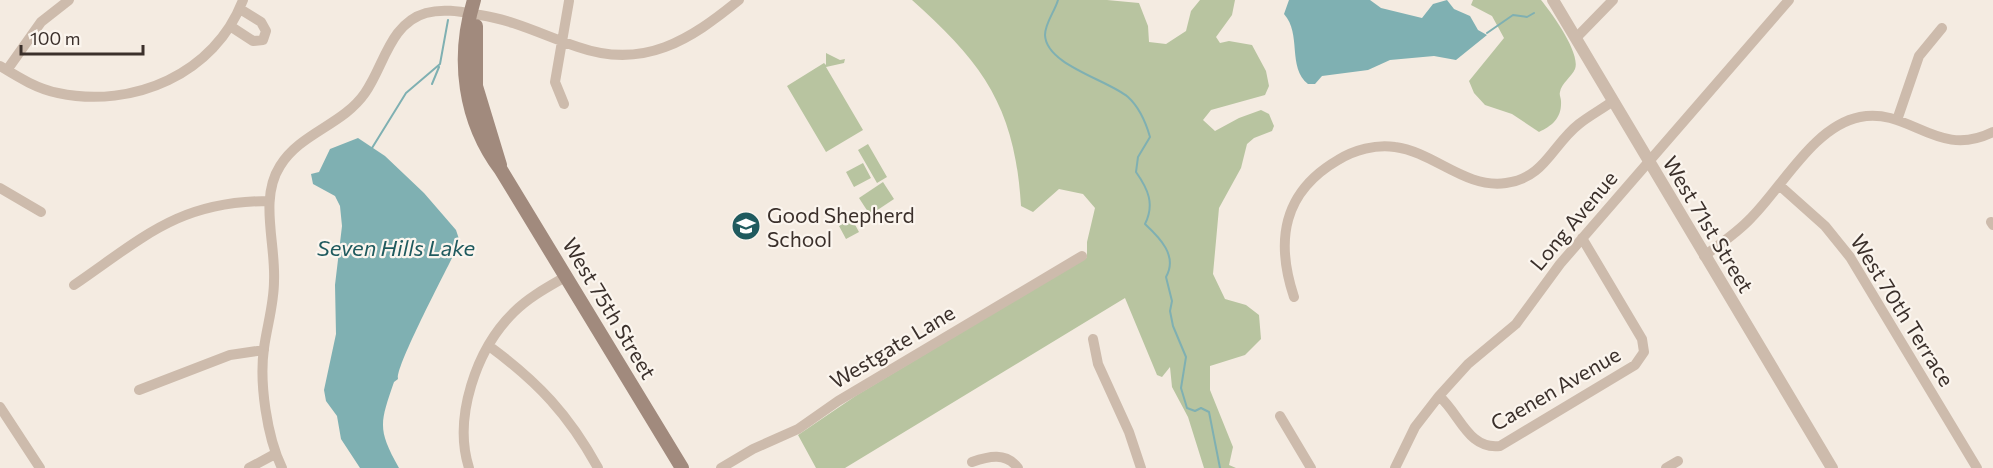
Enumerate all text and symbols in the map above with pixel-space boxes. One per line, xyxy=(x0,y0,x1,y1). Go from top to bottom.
scale bar xyxy=(21,18,142,56)
text: 100 m xyxy=(30,27,80,49)
street label: West 71st Street xyxy=(1658,151,1760,297)
street label: Long Avenue xyxy=(1524,165,1622,275)
place label: Good Shepherd School xyxy=(767,202,915,251)
school or university icon: Good Shepherd School xyxy=(730,210,762,242)
street label: West 70th Terrace xyxy=(1846,229,1960,391)
street label: West 75th Street xyxy=(558,233,662,383)
water label: Seven Hills Lake xyxy=(317,234,476,261)
street label: Westgate Lane xyxy=(825,299,959,393)
street label: Caenen Avenue xyxy=(1486,341,1624,435)

